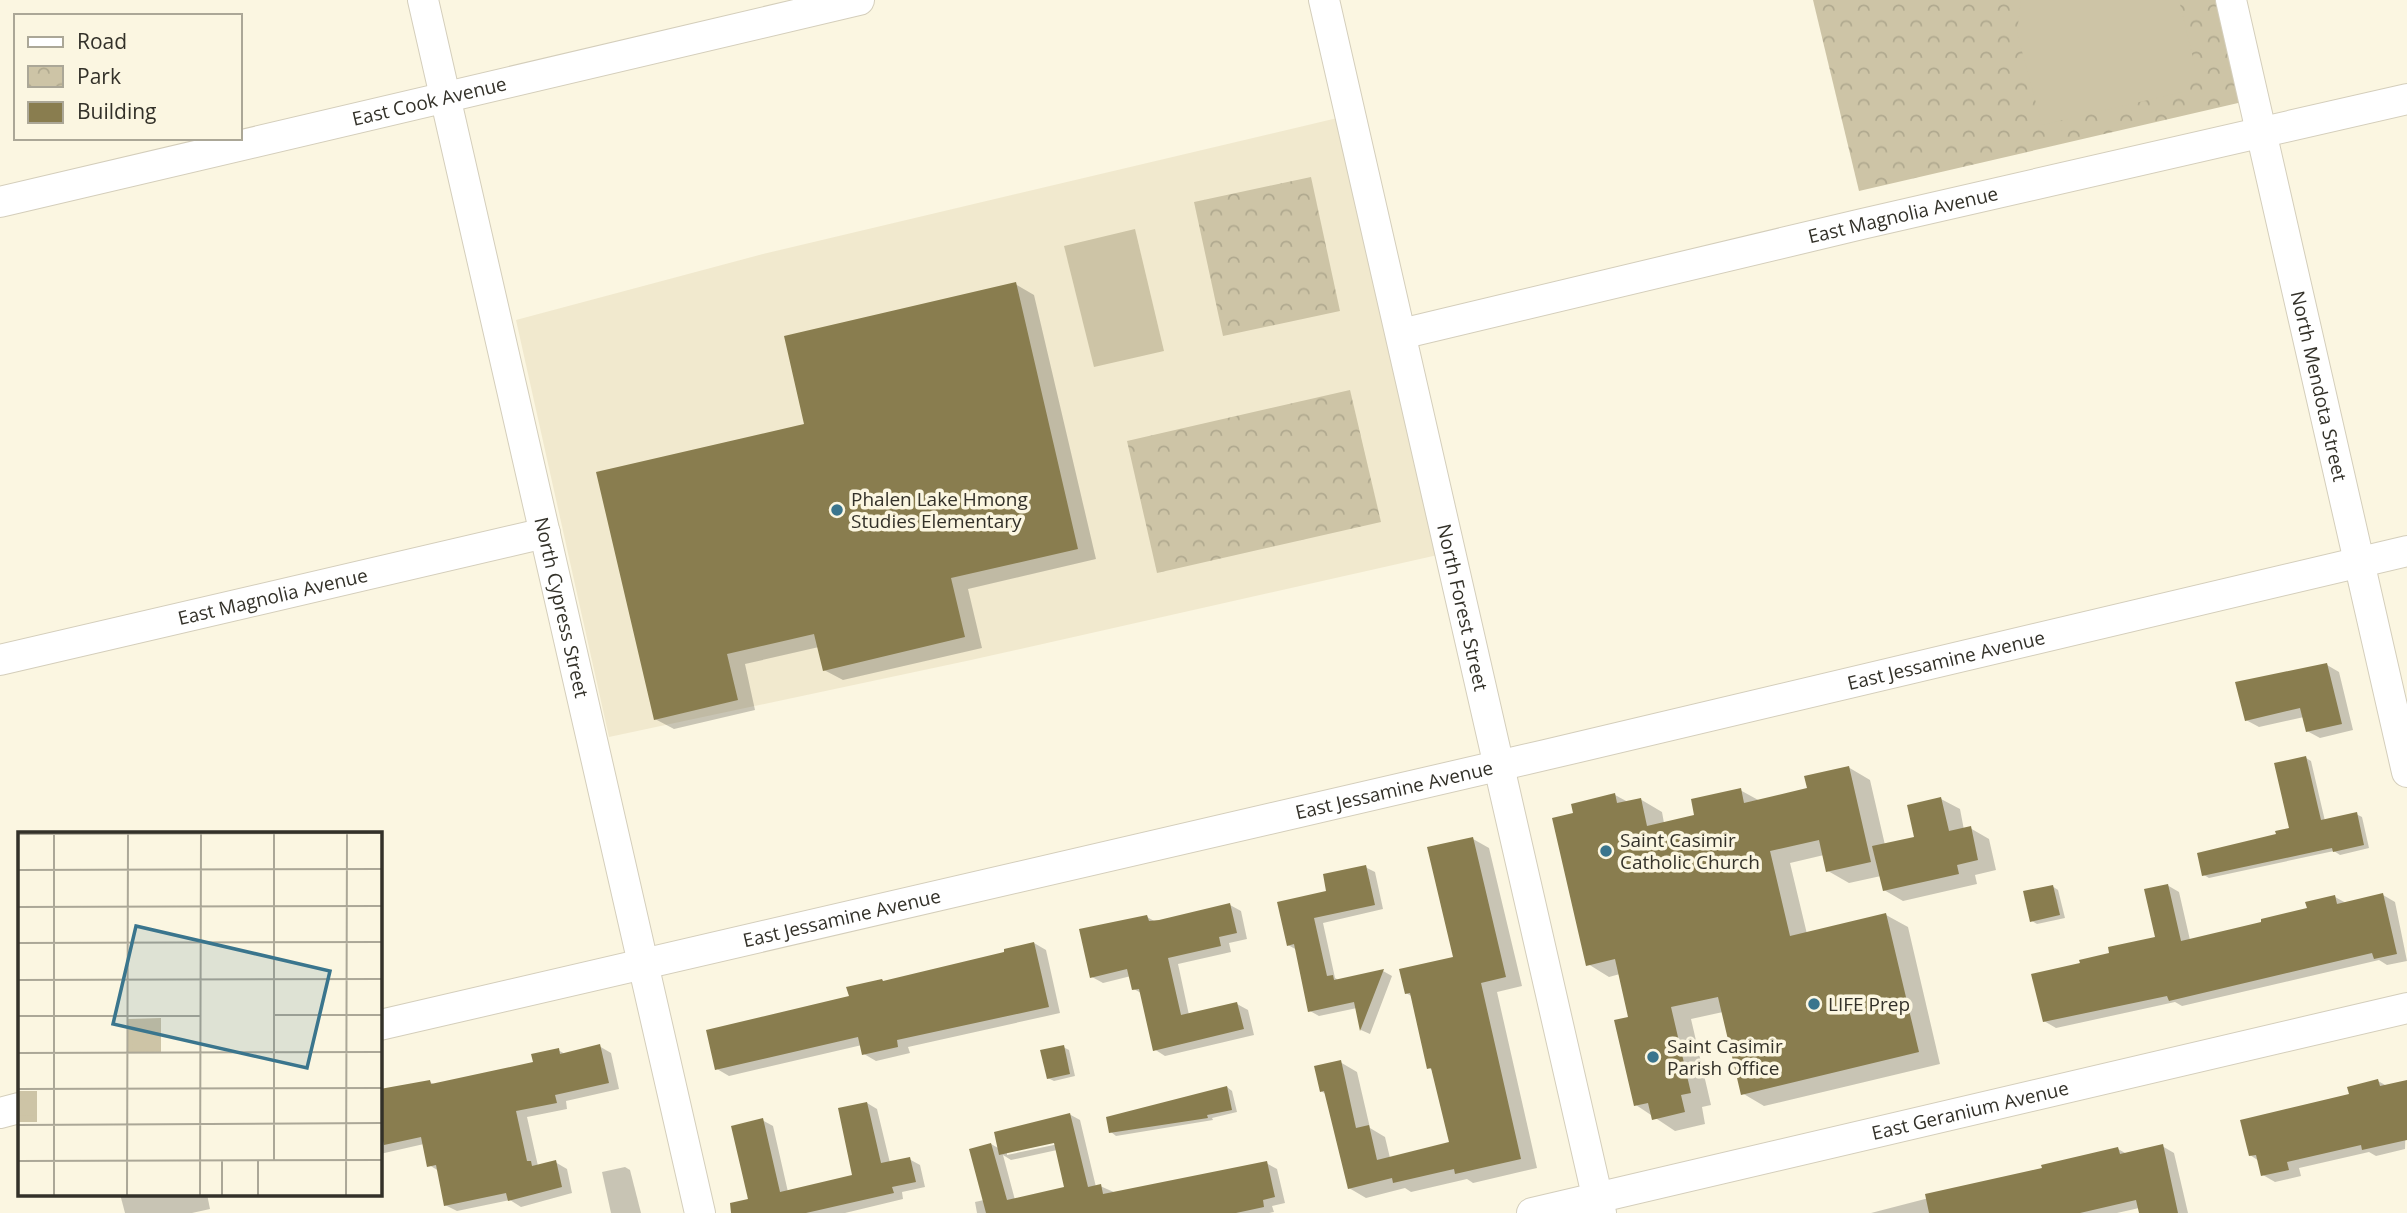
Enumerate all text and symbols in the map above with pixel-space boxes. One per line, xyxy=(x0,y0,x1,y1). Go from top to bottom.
legend xyxy=(14,14,242,140)
text: Road xyxy=(77,27,127,55)
text: Park xyxy=(77,62,121,90)
street label: East Cook Avenue xyxy=(349,70,509,132)
text: Building xyxy=(77,97,156,125)
street label: East Magnolia Avenue xyxy=(1805,180,2001,249)
street label: North Mendota Street xyxy=(2285,288,2353,484)
place label: Phalen Lake Hmong Studies Elementary xyxy=(851,486,1028,534)
marker: Phalen Lake Hmong Studies Elementary xyxy=(829,502,845,518)
street label: North Cypress Street xyxy=(528,514,595,700)
street label: North Forest Street xyxy=(1431,521,1494,694)
street label: East Magnolia Avenue xyxy=(175,562,370,631)
street label: East Jessamine Avenue xyxy=(1845,624,2047,696)
street label: East Jessamine Avenue xyxy=(1293,754,1496,825)
place label: Saint Casimir Catholic Church xyxy=(1620,827,1760,875)
inset map xyxy=(18,832,382,1196)
marker: Saint Casimir Catholic Church xyxy=(1598,843,1614,859)
street label: East Jessamine Avenue xyxy=(740,882,943,953)
place label: LIFE Prep xyxy=(1828,991,1910,1017)
marker: LIFE Prep xyxy=(1806,996,1822,1012)
place label: Saint Casimir Parish Office xyxy=(1667,1033,1783,1081)
marker: Saint Casimir Parish Office xyxy=(1645,1049,1661,1065)
street label: East Geranium Avenue xyxy=(1869,1075,2071,1146)

